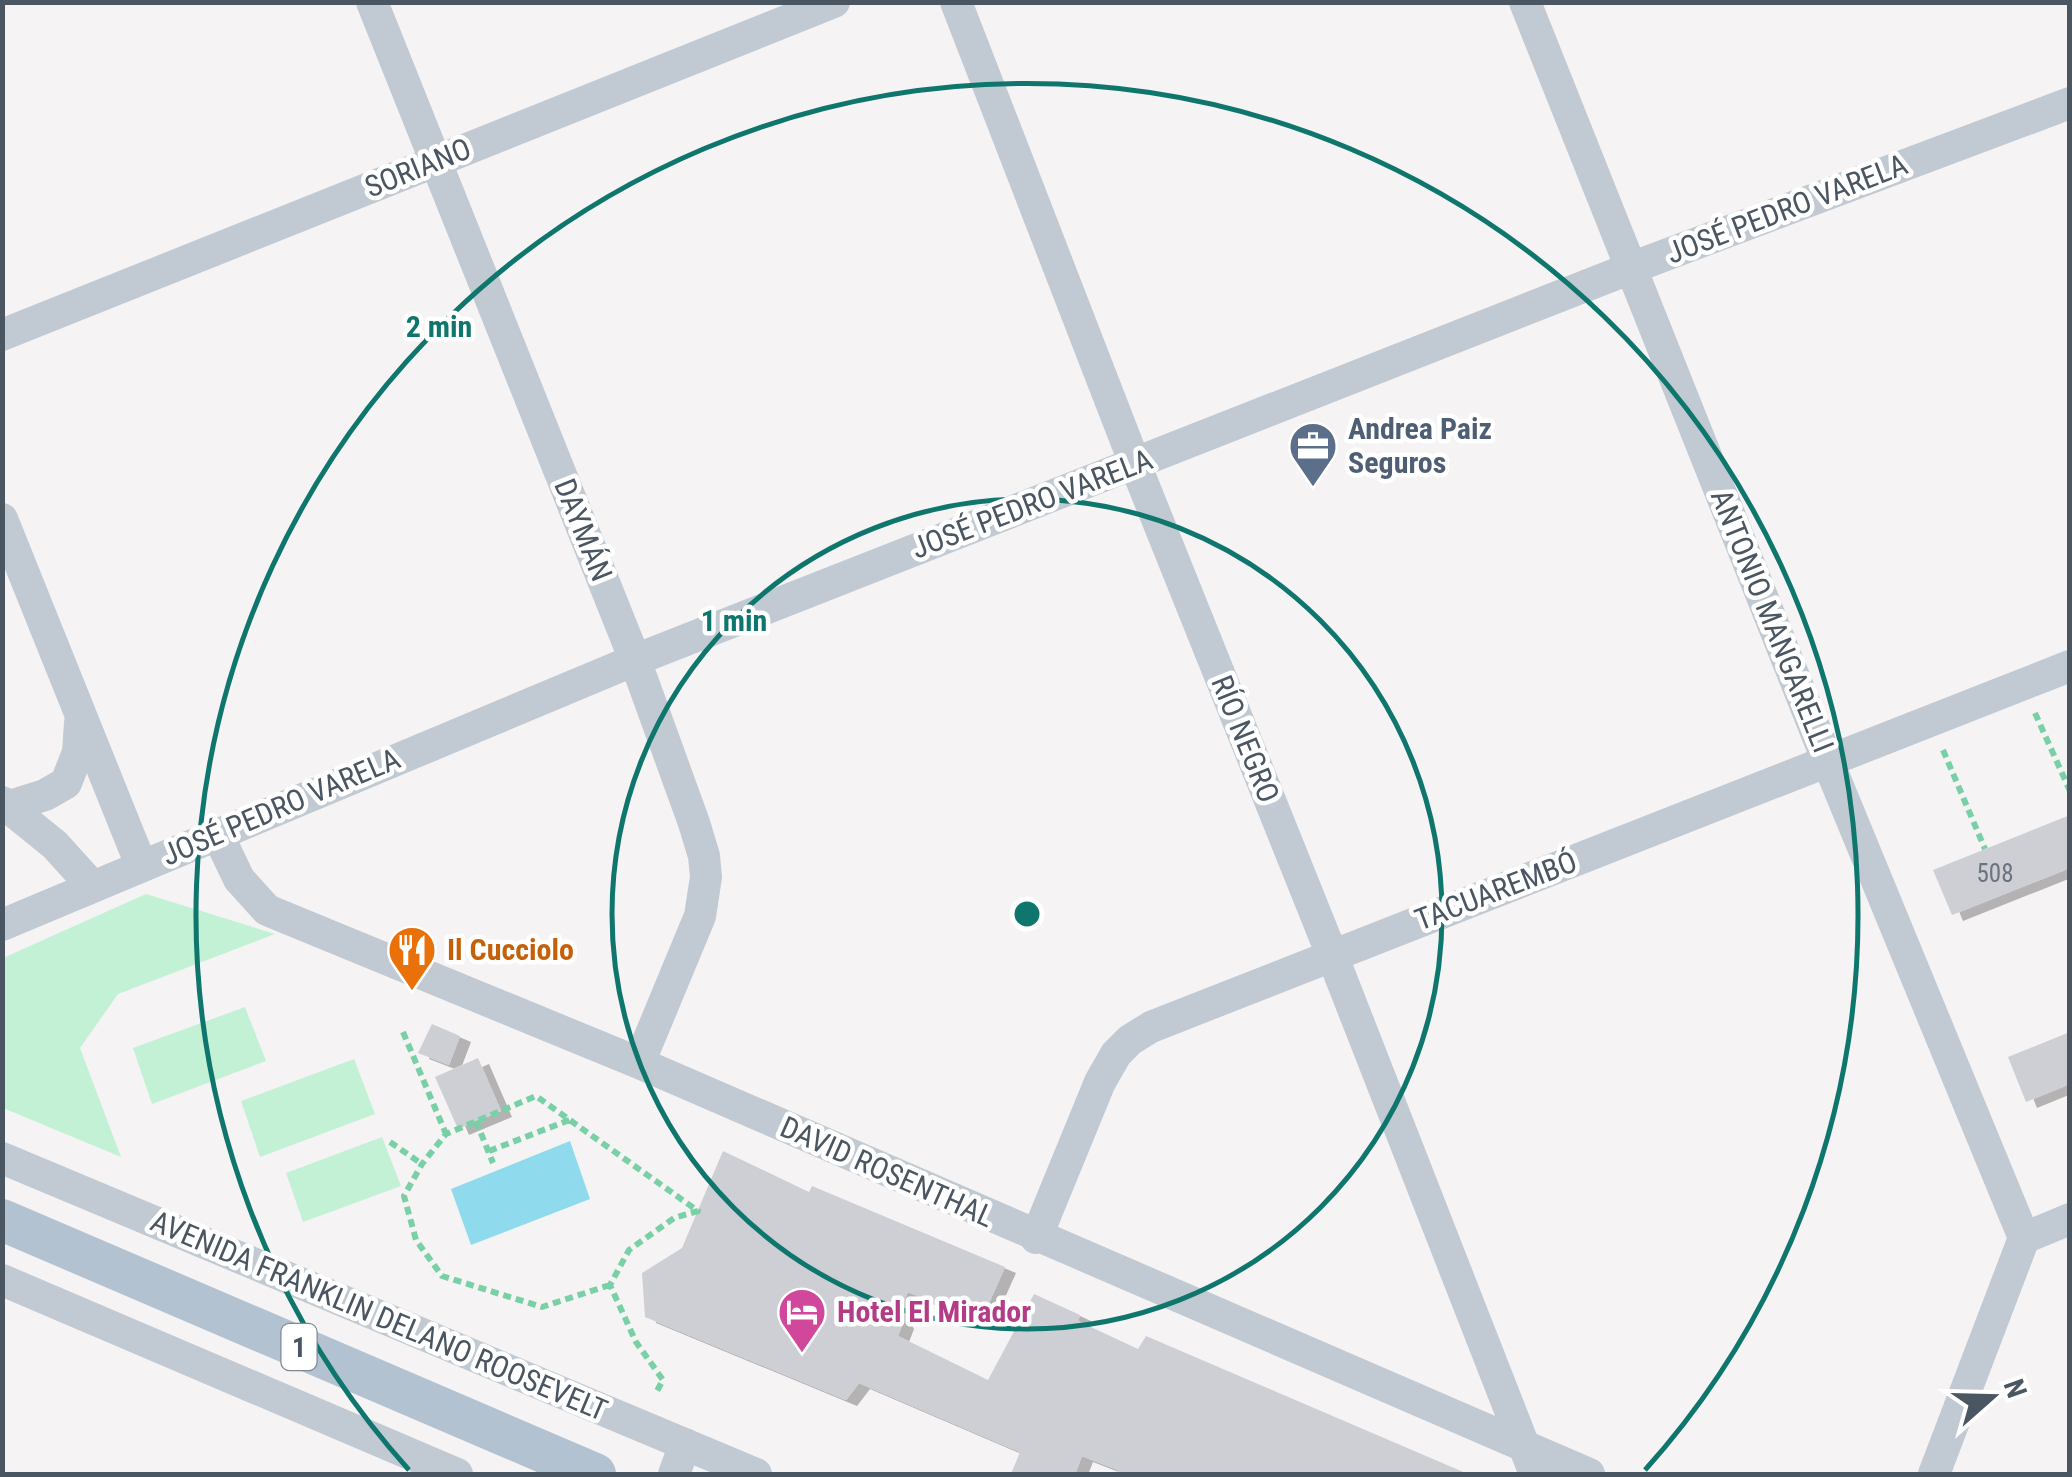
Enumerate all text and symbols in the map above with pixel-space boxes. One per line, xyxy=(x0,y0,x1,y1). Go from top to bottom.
street label: SORIANO xyxy=(360,130,476,205)
street label: JOSÉ PEDRO VARELA xyxy=(1661,146,1912,271)
text: 2 min xyxy=(406,309,472,344)
place label: Andrea Paiz Seguros xyxy=(1348,411,1492,480)
office icon: Andrea Paiz Seguros xyxy=(1287,420,1339,488)
street label: JOSÉ PEDRO VARELA xyxy=(906,441,1157,566)
street label: DAYMÁN xyxy=(547,474,620,586)
street label: ANTONIO MANGARELLI xyxy=(1704,484,1841,757)
text: 1 min xyxy=(701,603,767,638)
street label: RÍO NEGRO xyxy=(1204,670,1287,807)
street label: JOSÉ PEDRO VARELA xyxy=(157,741,405,872)
street label: TACUAREMBÓ xyxy=(1410,844,1582,937)
house number: 508 xyxy=(1976,859,2014,888)
centre of rings xyxy=(1009,896,1045,932)
restaurant icon: Il Cucciolo xyxy=(386,924,438,992)
place label: Il Cucciolo xyxy=(447,932,574,967)
street label: DAVID ROSENTHAL xyxy=(775,1109,999,1234)
street label: AVENIDA FRANKLIN DELANO ROOSEVELT xyxy=(146,1203,613,1428)
hotel icon: Hotel El Mirador xyxy=(776,1286,828,1354)
place label: Hotel El Mirador xyxy=(837,1294,1031,1329)
road number: 1 xyxy=(282,1324,316,1370)
north arrow xyxy=(1942,1347,2042,1447)
text: N xyxy=(1997,1375,2033,1402)

